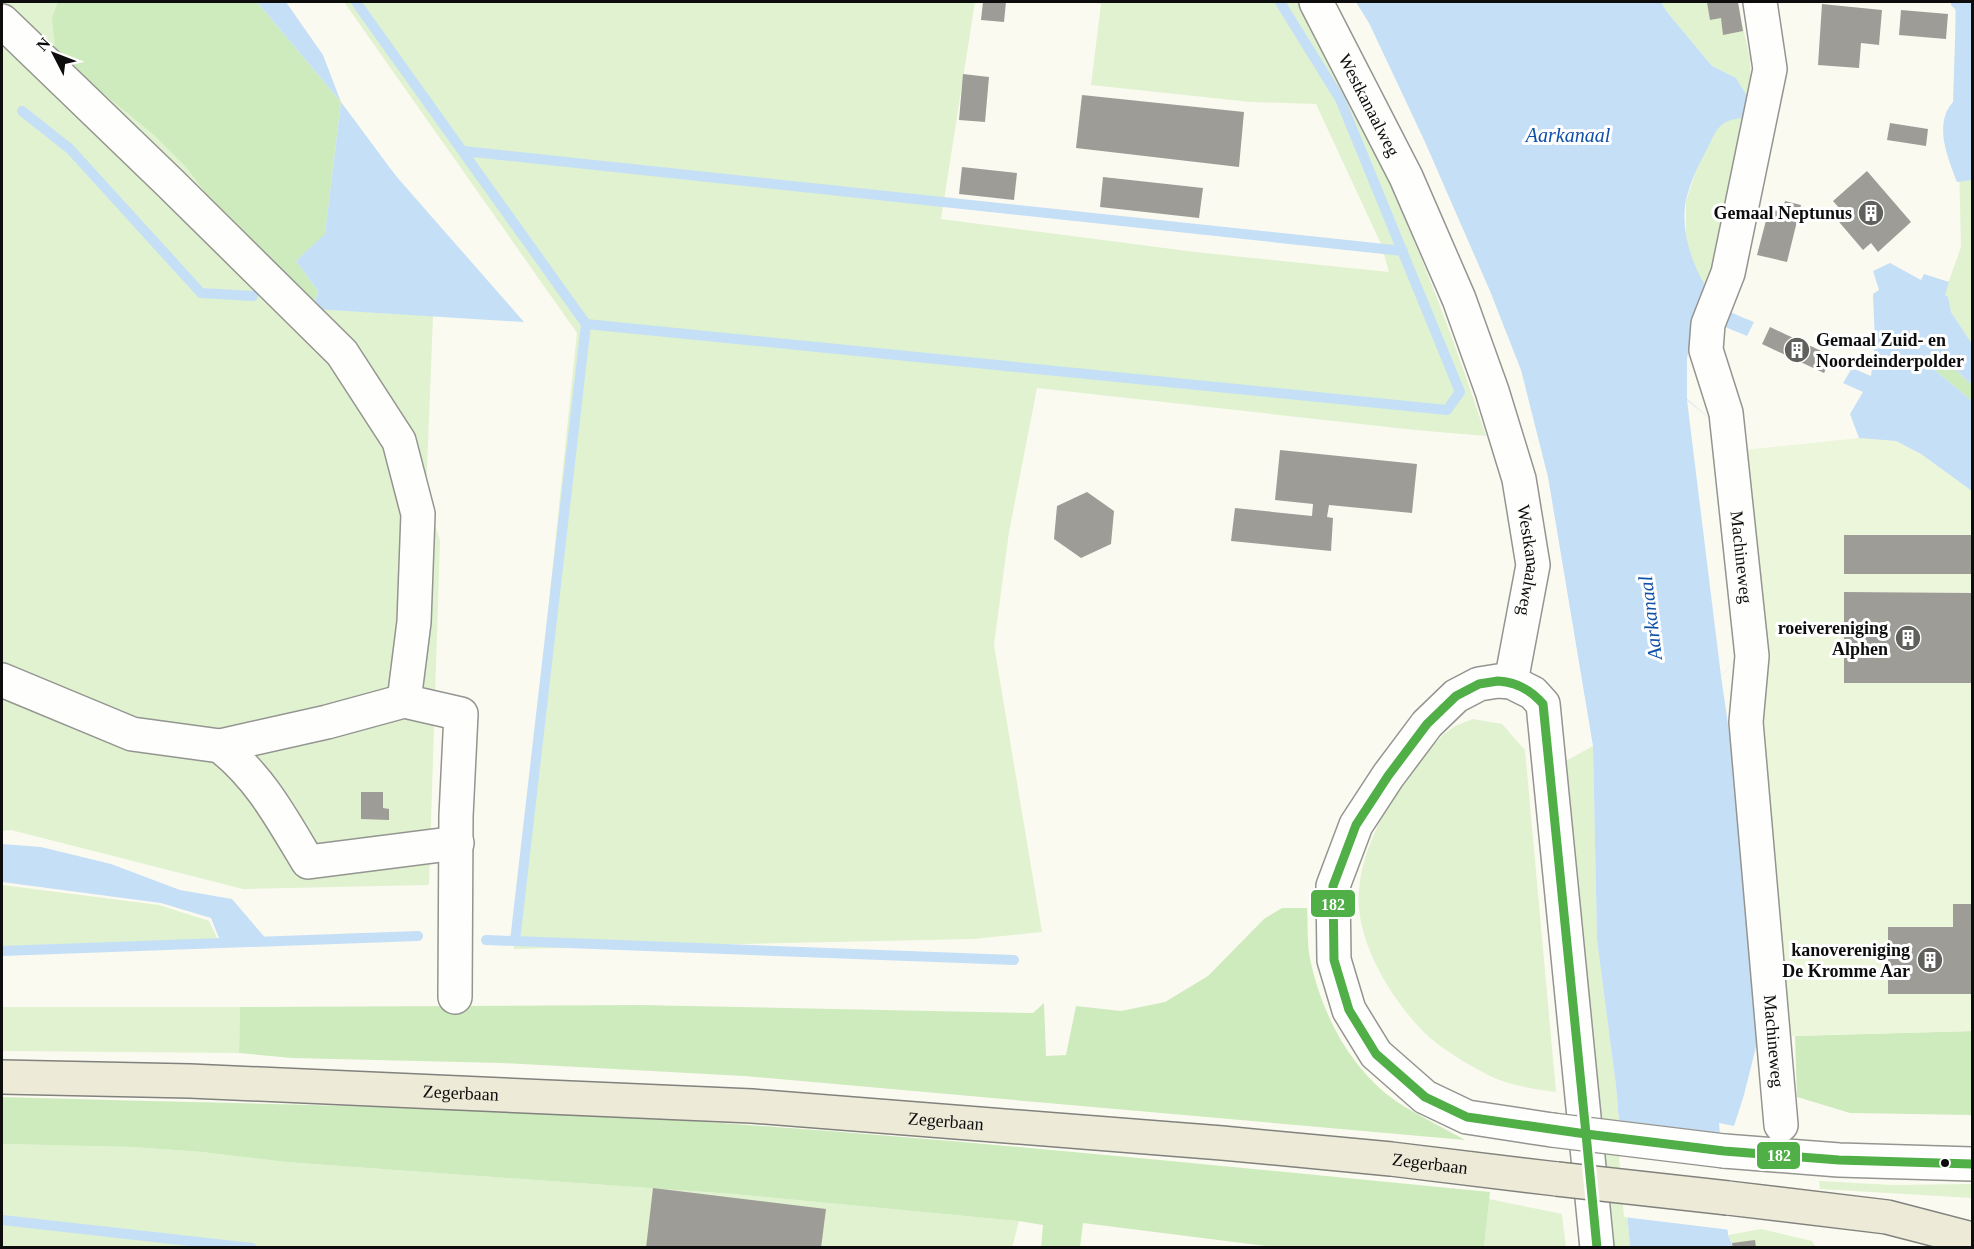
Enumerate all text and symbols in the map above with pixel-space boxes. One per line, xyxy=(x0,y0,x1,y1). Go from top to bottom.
north arrow xyxy=(24,24,84,84)
text: N xyxy=(33,34,54,54)
street label: Westkanaalweg xyxy=(1334,51,1404,160)
water label: Aarkanaal xyxy=(1524,124,1611,146)
building icon: Gemaal Neptunus xyxy=(1856,198,1886,228)
place label: Gemaal Neptunus xyxy=(1713,203,1852,223)
place label: Gemaal Zuid- en Noordeinderpolder xyxy=(1816,330,1964,371)
building icon: Gemaal Zuid- en Noordeinderpolder xyxy=(1782,335,1812,365)
street label: Westkanaalweg xyxy=(1513,503,1543,618)
street label: Machineweg xyxy=(1727,510,1756,605)
water label: Aarkanaal xyxy=(1634,574,1666,663)
place label: roeivereniging Alphen xyxy=(1778,618,1888,659)
building icon: roeivereniging Alphen xyxy=(1893,623,1923,653)
line badge: 182 xyxy=(1310,889,1356,918)
text: 182 xyxy=(1321,896,1345,913)
place label: kanovereniging De Kromme Aar xyxy=(1782,940,1910,981)
building icon: kanovereniging De Kromme Aar xyxy=(1915,945,1945,975)
street label: Machineweg xyxy=(1760,994,1788,1088)
street label: Zegerbaan xyxy=(422,1081,499,1105)
street label: Zegerbaan xyxy=(907,1108,984,1134)
line badge: 182 xyxy=(1756,1141,1801,1170)
text: 182 xyxy=(1767,1147,1791,1164)
street label: Zegerbaan xyxy=(1391,1149,1469,1178)
unlabelled marker xyxy=(1939,1157,1951,1169)

